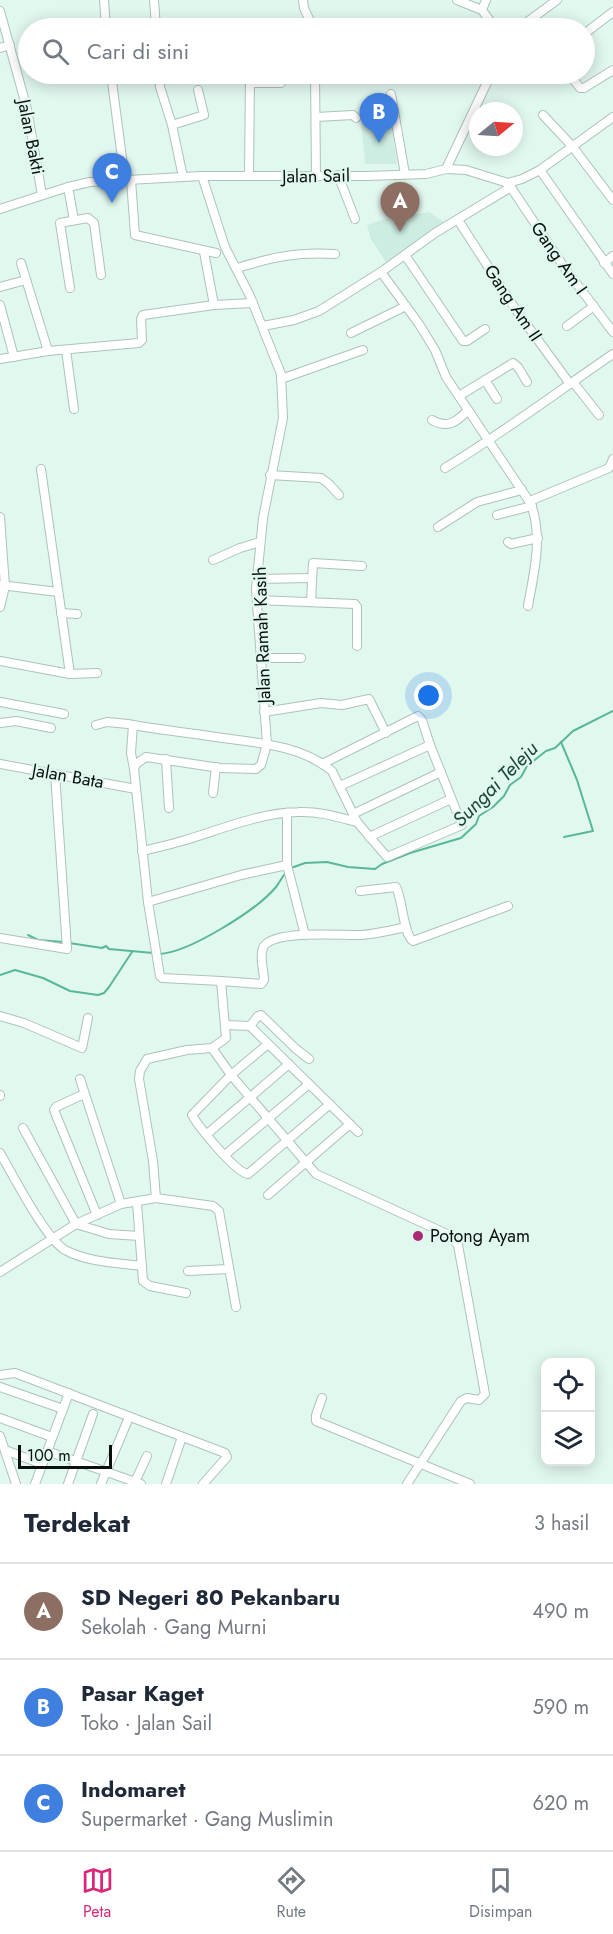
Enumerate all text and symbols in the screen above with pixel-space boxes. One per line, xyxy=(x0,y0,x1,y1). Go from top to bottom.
search box xyxy=(18,18,595,84)
icon: search xyxy=(39,35,72,68)
text: Cari di sini xyxy=(87,35,189,67)
pin: B xyxy=(360,94,398,143)
street label: Jalan Bakti xyxy=(11,95,51,177)
north arrow xyxy=(469,102,523,156)
pin: C xyxy=(92,154,132,203)
street label: Jalan Sail xyxy=(280,162,350,190)
pin: A xyxy=(380,182,420,232)
street label: Gang Am I xyxy=(524,216,594,300)
street label: Gang Am II xyxy=(478,259,548,347)
street label: Jalan Ramah Kasih xyxy=(247,566,277,706)
your location xyxy=(414,681,443,710)
water label: Sungai Teleju xyxy=(446,735,545,834)
street label: Jalan Bata xyxy=(28,757,106,795)
place label: Potong Ayam xyxy=(430,1223,530,1249)
marker: Potong Ayam xyxy=(411,1229,425,1243)
map controls xyxy=(541,1358,595,1466)
button: locate xyxy=(541,1358,595,1412)
button: layers xyxy=(541,1412,595,1466)
scale bar xyxy=(18,1442,112,1470)
text: 100 m xyxy=(27,1444,71,1467)
text: Terdekat xyxy=(24,1504,130,1542)
text: 3 hasil xyxy=(534,1509,589,1538)
text: SD Negeri 80 Pekanbaru xyxy=(81,1581,340,1613)
text: A xyxy=(36,1597,51,1626)
text: 490 m xyxy=(532,1597,589,1626)
text: Sekolah · Gang Murni xyxy=(81,1613,267,1642)
text: Pasar Kaget xyxy=(81,1677,204,1709)
text: B xyxy=(37,1693,50,1722)
text: 590 m xyxy=(533,1693,589,1722)
text: Toko · Jalan Sail xyxy=(81,1709,212,1738)
text: Indomaret xyxy=(81,1773,185,1805)
text: C xyxy=(36,1789,51,1818)
text: 620 m xyxy=(533,1789,589,1818)
text: Supermarket · Gang Muslimin xyxy=(81,1805,334,1834)
tab: Peta xyxy=(81,1864,114,1923)
tab: Rute xyxy=(275,1864,308,1923)
tab: Disimpan xyxy=(469,1864,532,1923)

